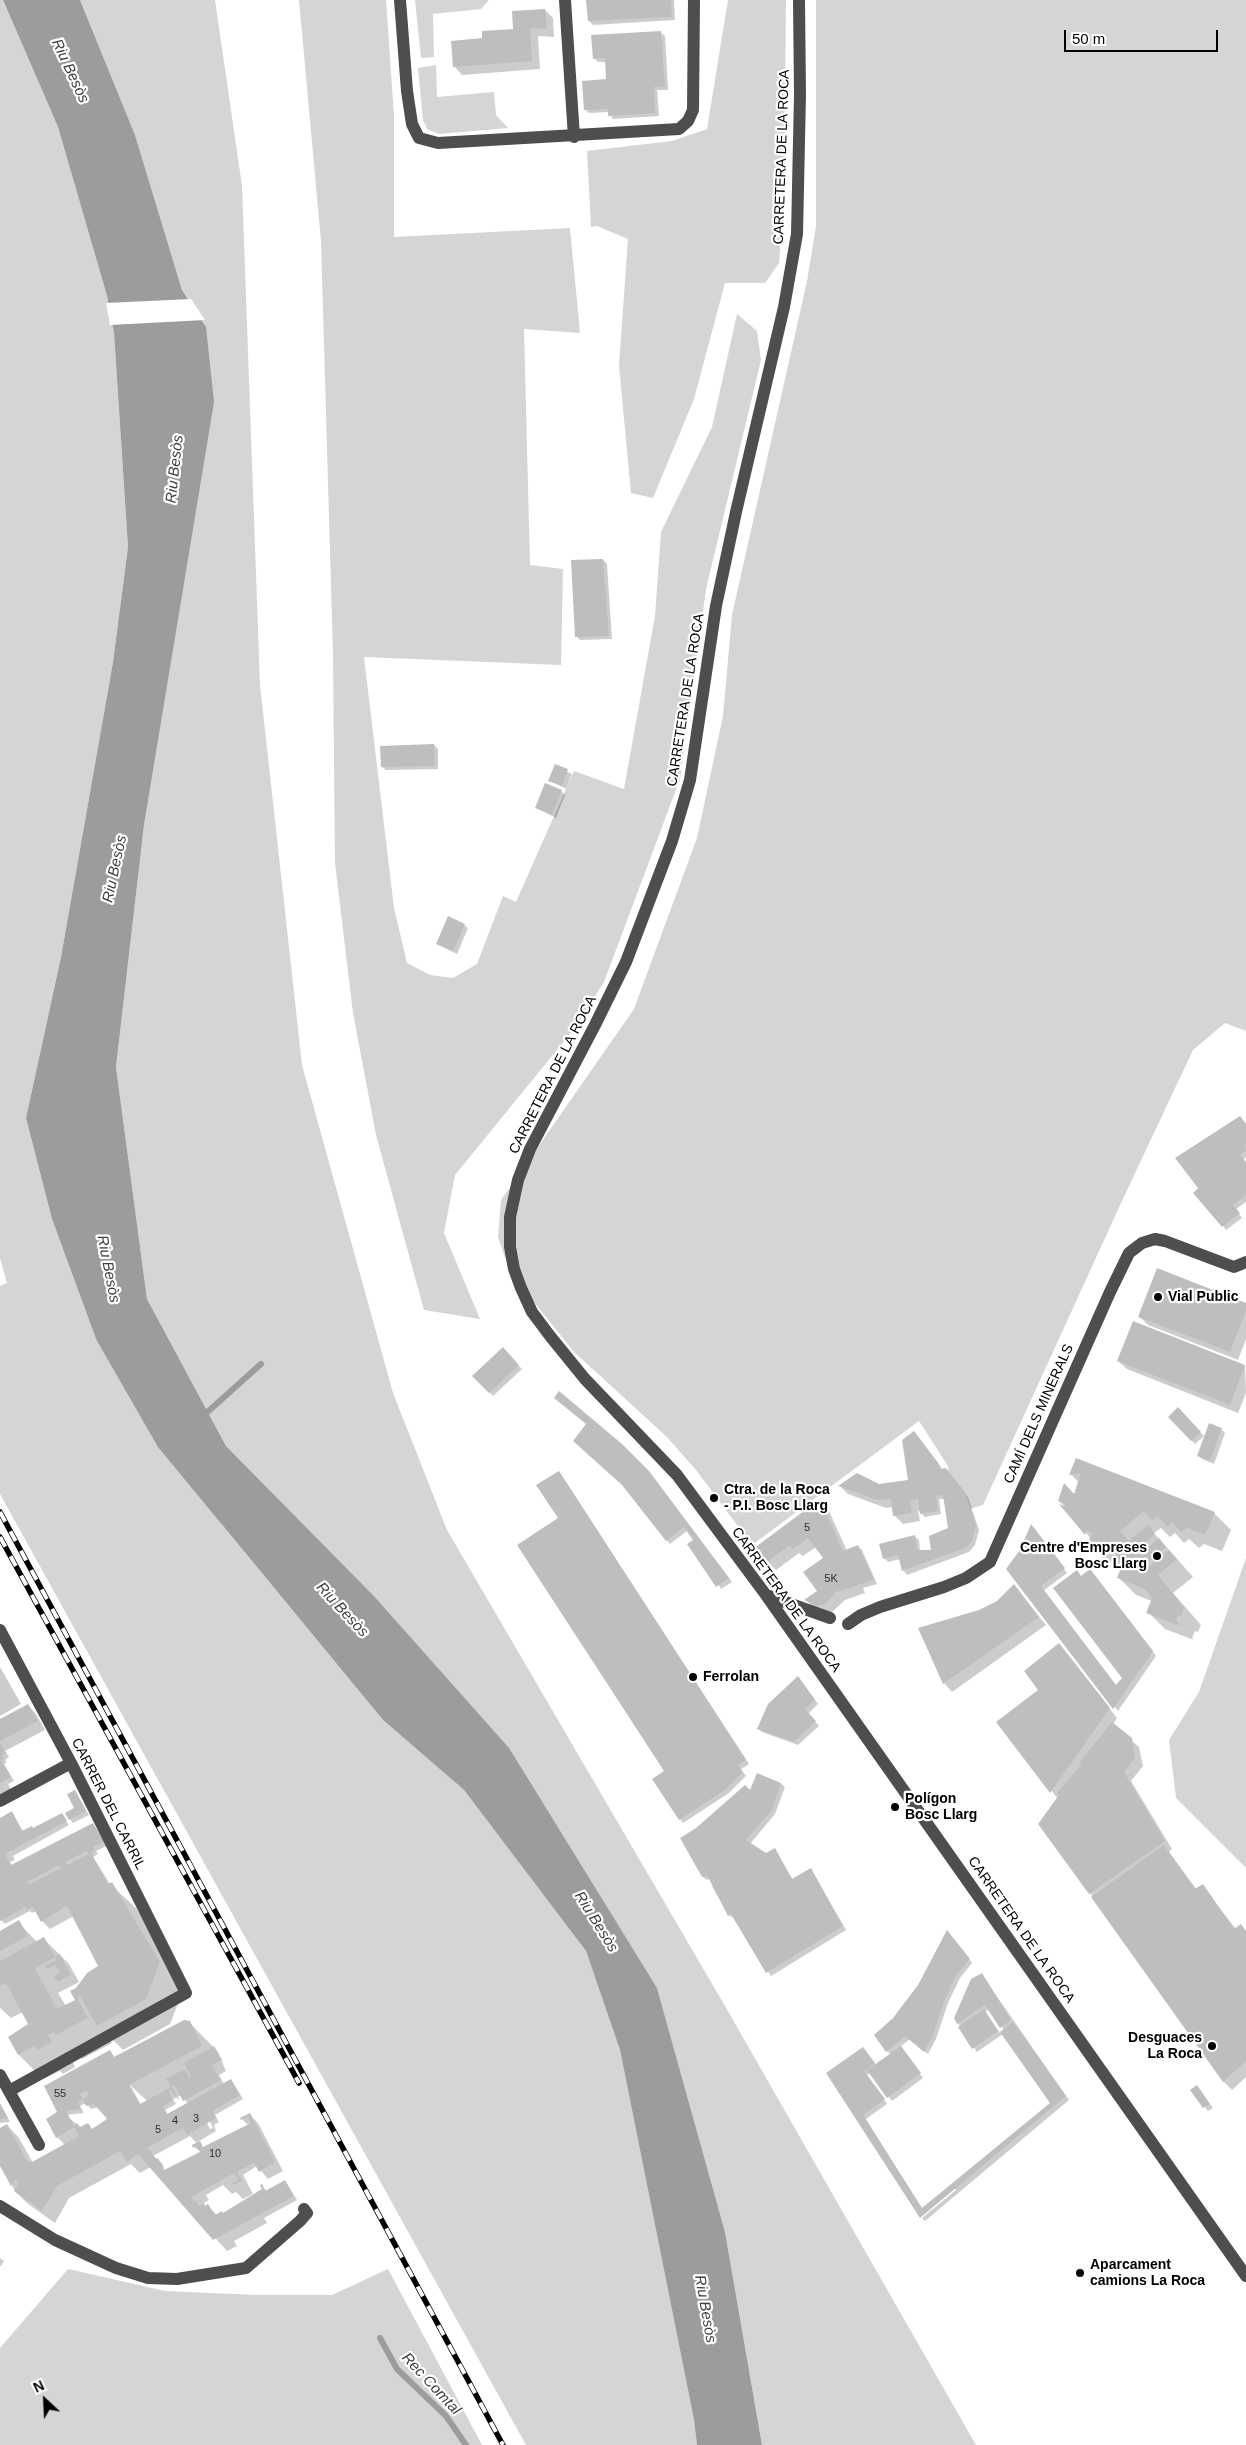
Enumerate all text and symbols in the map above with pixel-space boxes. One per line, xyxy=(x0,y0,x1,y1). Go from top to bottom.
scale bar xyxy=(1066,20,1220,52)
text: 50 m xyxy=(1072,30,1105,47)
water label: Riu Besòs xyxy=(47,36,93,106)
street label: CARRETERA DE LA ROCA xyxy=(771,69,793,245)
water label: Riu Besòs xyxy=(162,434,188,504)
street label: CARRETERA DE LA ROCA xyxy=(664,612,708,788)
water label: Riu Besòs xyxy=(99,834,131,904)
street label: CARRETERA DE LA ROCA xyxy=(506,993,600,1157)
water label: Riu Besòs xyxy=(93,1234,123,1304)
place label: Vial Public xyxy=(1168,1289,1239,1305)
marker: Vial Public xyxy=(1152,1291,1164,1303)
street label: CAMÍ DELS MINERALS xyxy=(1001,1342,1077,1486)
place label: Ctra. de la Roca - P.I. Bosc Llarg xyxy=(724,1482,830,1514)
marker: Ctra. de la Roca - P.I. Bosc Llarg xyxy=(708,1492,720,1504)
house number: 5 xyxy=(804,1521,810,1535)
street label: CARRETERA DE LA ROCA xyxy=(728,1524,844,1676)
place label: Centre d'Empreses Bosc Llarg xyxy=(1020,1540,1147,1572)
marker: Centre d'Empreses Bosc Llarg xyxy=(1151,1550,1163,1562)
house number: 5K xyxy=(824,1572,838,1586)
water label: Riu Besòs xyxy=(312,1579,372,1641)
place label: Ferrolan xyxy=(703,1669,759,1685)
marker: Ferrolan xyxy=(687,1671,699,1683)
street label: CARRER DEL CARRIL xyxy=(67,1735,149,1873)
place label: Polígon Bosc Llarg xyxy=(905,1791,977,1824)
marker: Polígon Bosc Llarg xyxy=(889,1801,901,1813)
street label: CARRETERA DE LA ROCA xyxy=(964,1853,1078,2007)
water label: Riu Besòs xyxy=(570,1888,622,1956)
place label: Desguaces La Roca xyxy=(1128,2030,1202,2062)
marker: Desguaces La Roca xyxy=(1206,2040,1218,2052)
house number: 55 xyxy=(54,2087,66,2101)
house number: 3 xyxy=(193,2112,199,2126)
house number: 4 xyxy=(172,2114,178,2128)
house number: 5 xyxy=(155,2123,161,2137)
house number: 10 xyxy=(209,2147,221,2161)
place label: Aparcament camions La Roca xyxy=(1090,2257,1205,2290)
marker: Aparcament camions La Roca xyxy=(1074,2267,1086,2279)
water label: Riu Besòs xyxy=(690,2274,720,2344)
water label: Rec Comtal xyxy=(398,2349,464,2419)
north arrow xyxy=(20,2375,70,2425)
text: N xyxy=(31,2377,47,2396)

